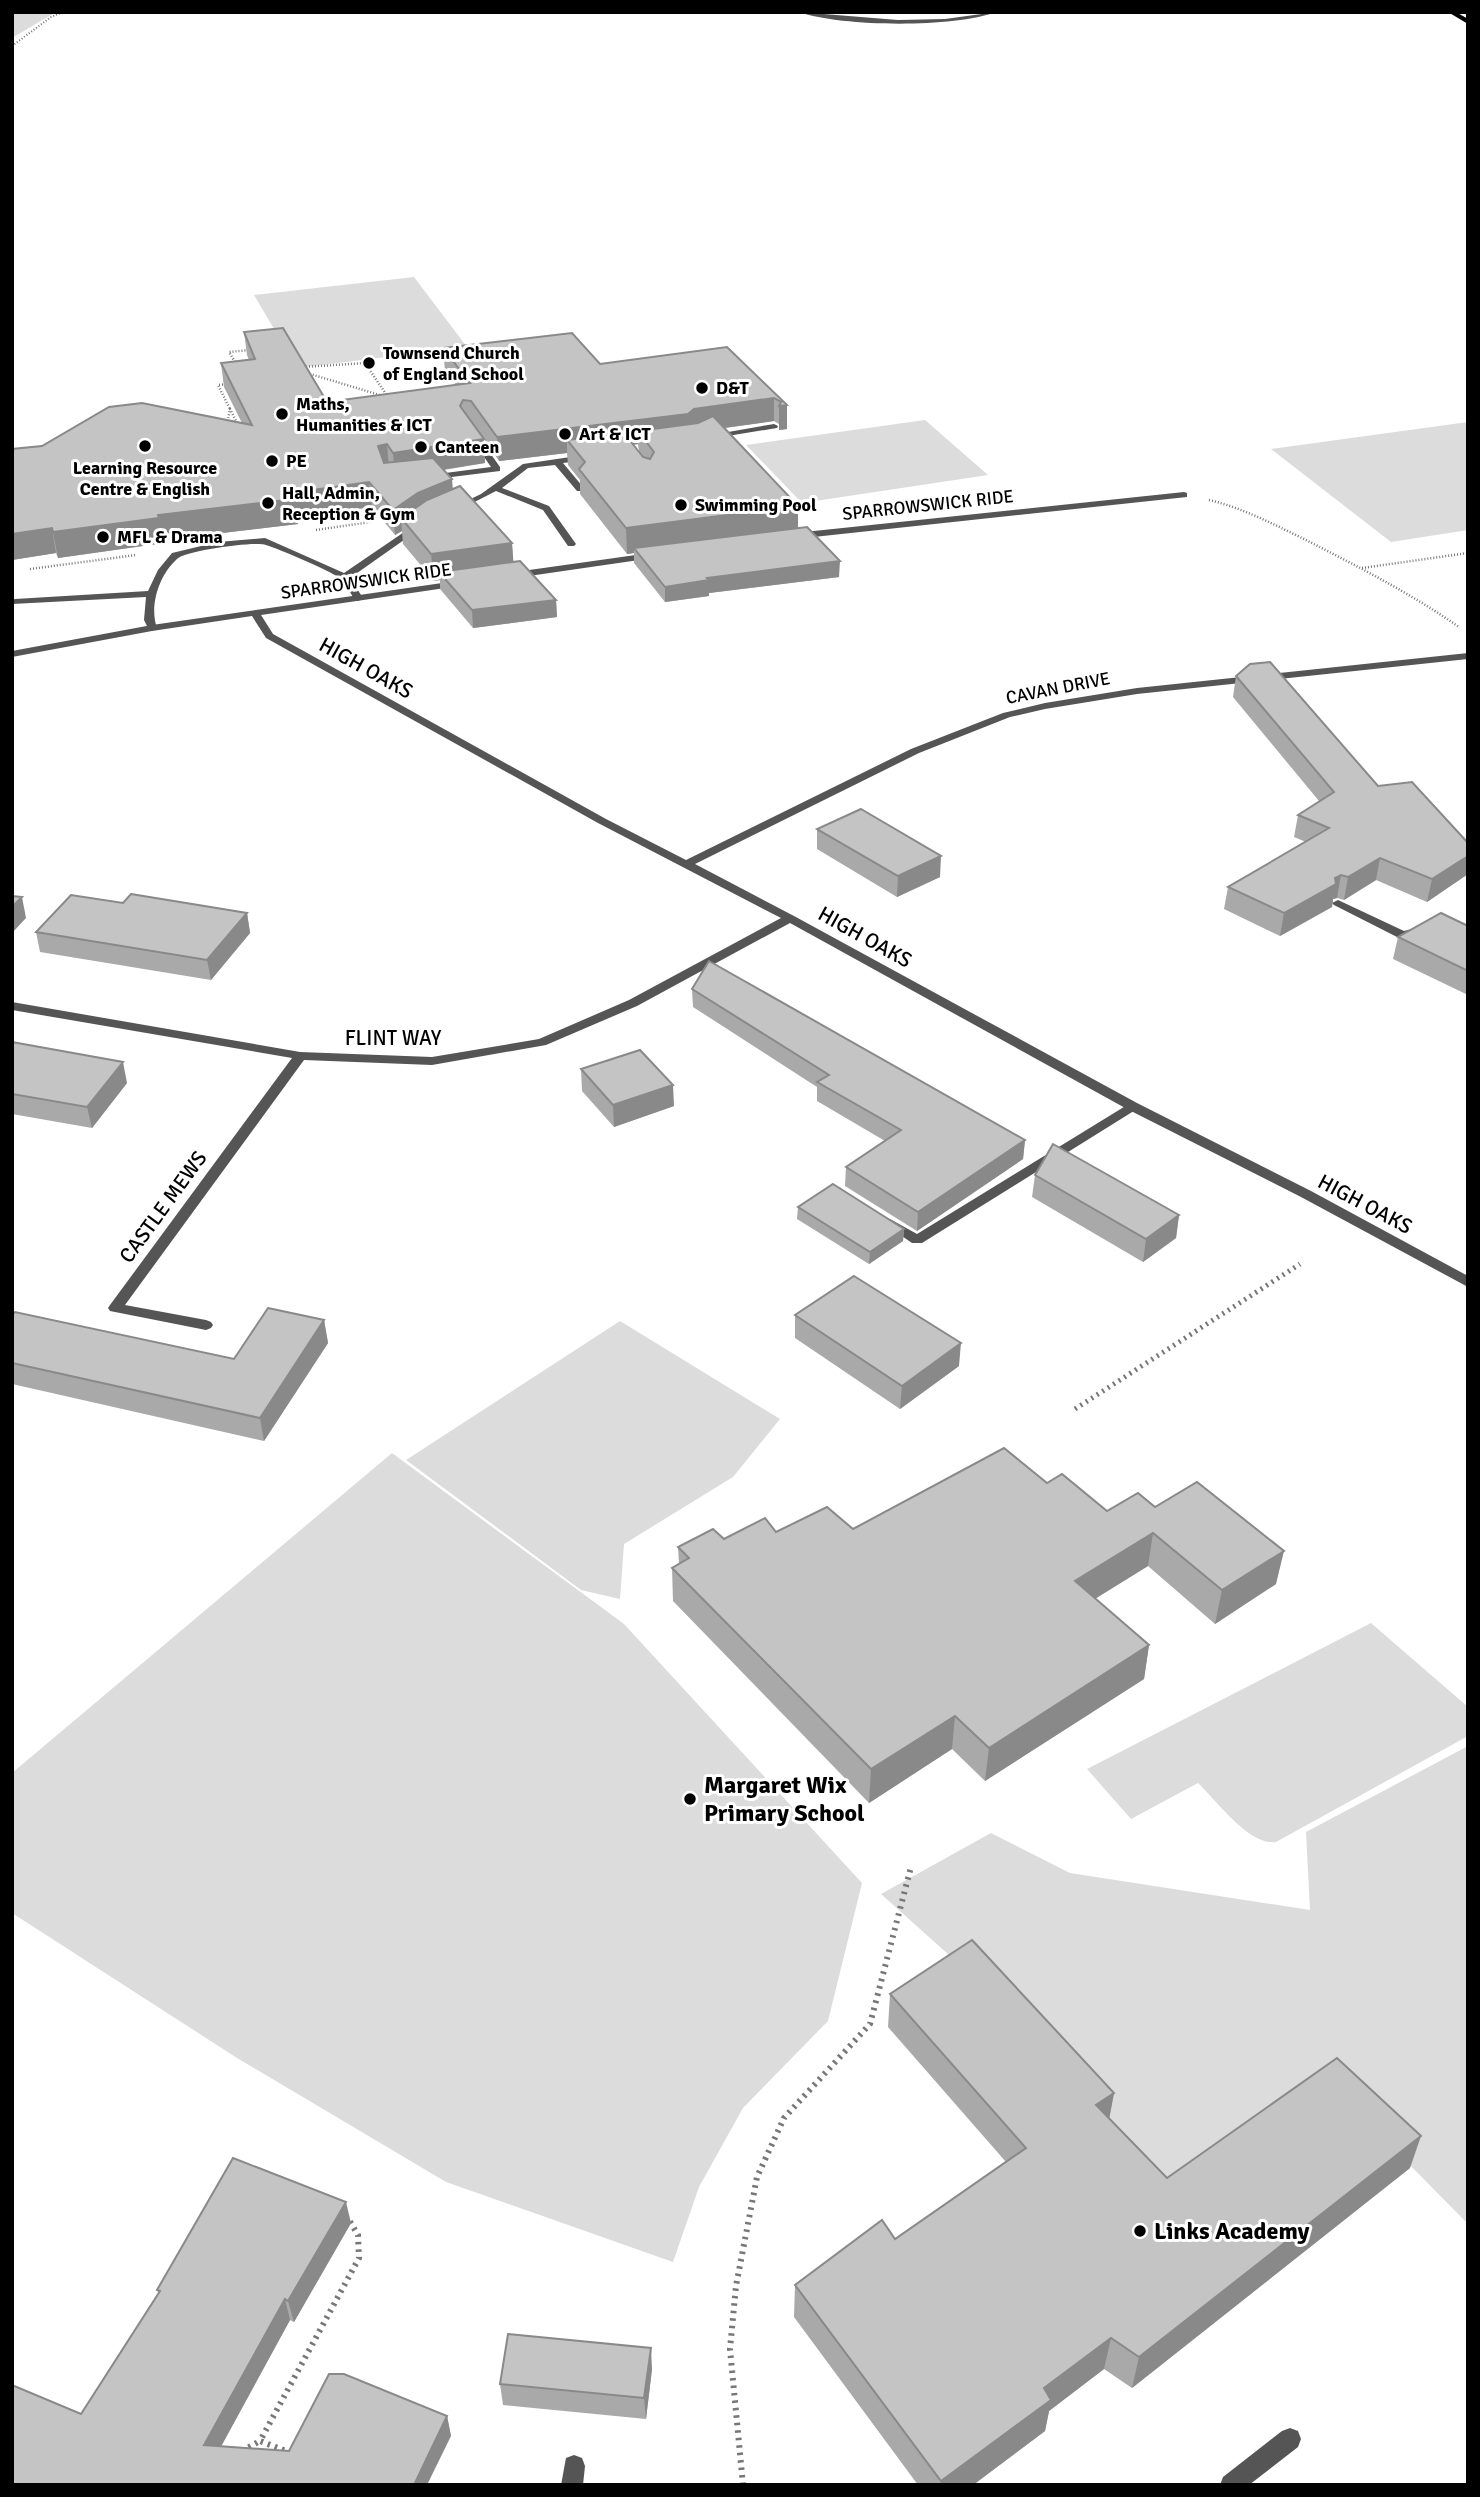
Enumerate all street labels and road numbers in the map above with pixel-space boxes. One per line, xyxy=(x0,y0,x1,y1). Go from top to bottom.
street label: SPARROWSWICK RIDE xyxy=(841,485,1015,525)
street label: SPARROWSWICK RIDE xyxy=(279,558,453,604)
street label: HIGH OAKS xyxy=(315,632,417,704)
street label: CAVAN DRIVE xyxy=(1004,667,1112,709)
street label: HIGH OAKS xyxy=(814,901,916,973)
street label: FLINT WAY xyxy=(345,1025,442,1051)
street label: CASTLE MEWS xyxy=(114,1146,212,1268)
street label: HIGH OAKS xyxy=(1313,1168,1417,1240)

